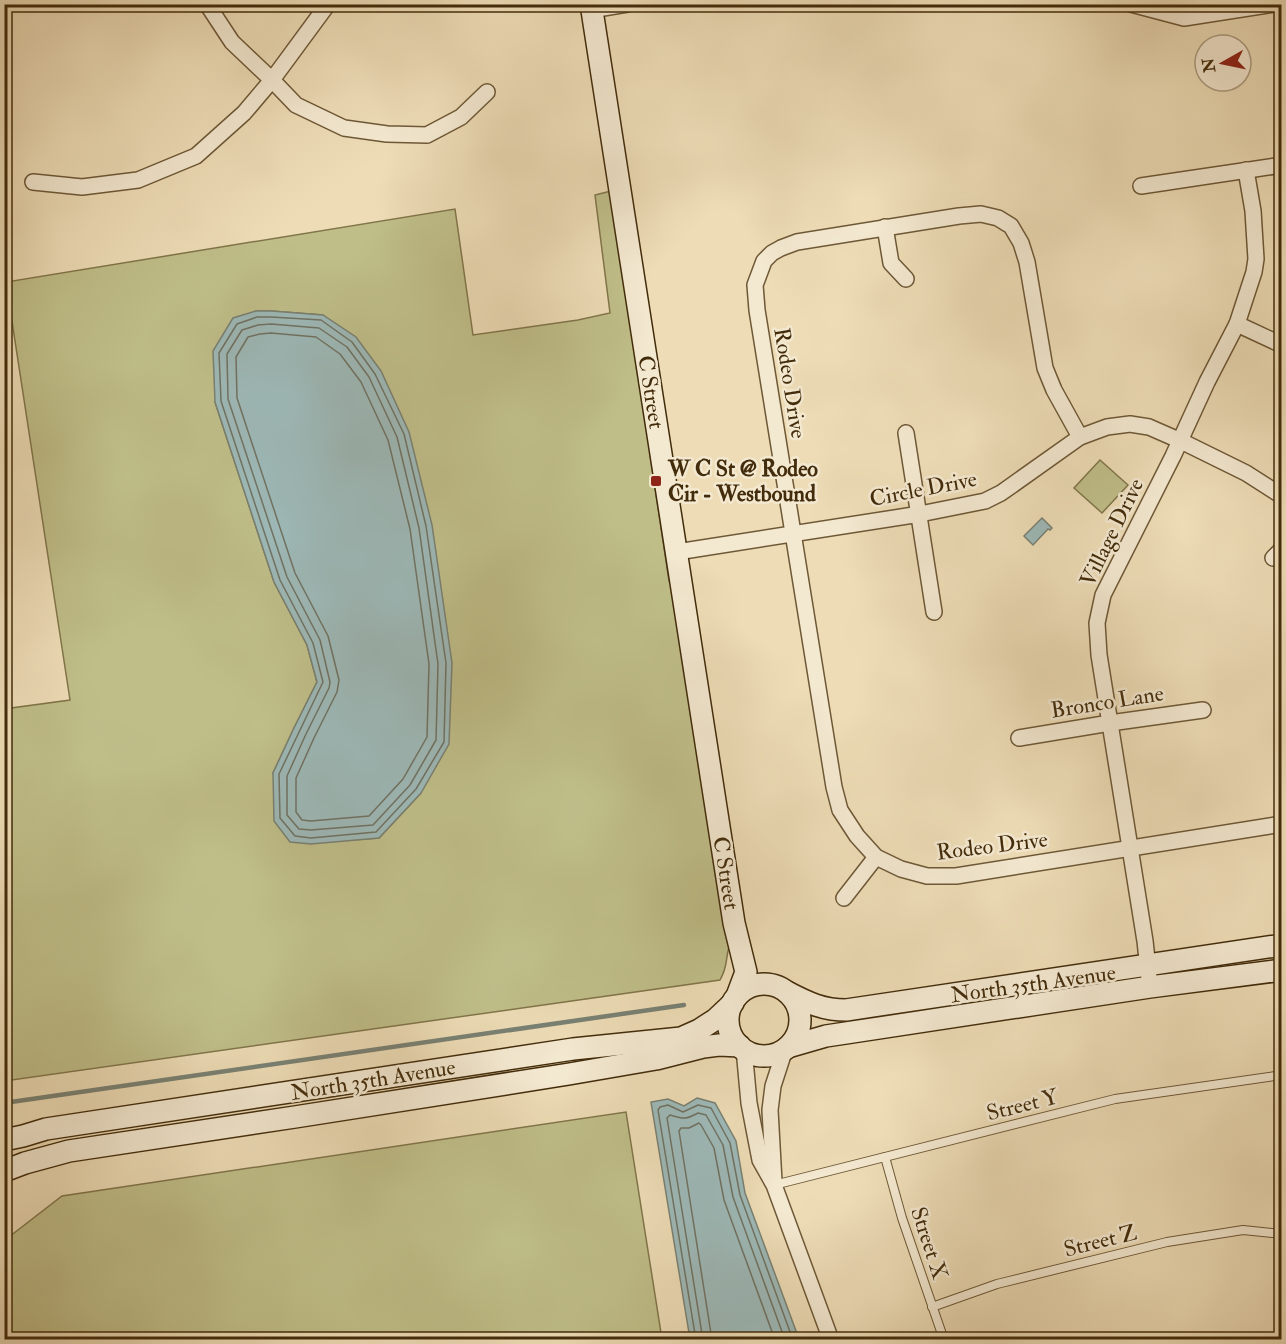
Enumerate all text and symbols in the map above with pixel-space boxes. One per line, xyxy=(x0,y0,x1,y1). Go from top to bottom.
north arrow xyxy=(1193,33,1253,93)
text: N xyxy=(1198,56,1220,75)
street label: Rodeo Drive xyxy=(767,326,813,441)
street label: C Street xyxy=(631,354,671,431)
place label: W C St @ Rodeo Cir - Westbound xyxy=(667,455,818,508)
street label: Circle Drive xyxy=(867,465,979,513)
marker: W C St @ Rodeo Cir - Westbound xyxy=(649,474,663,488)
street label: Village Drive xyxy=(1074,474,1150,591)
street label: Bronco Lane xyxy=(1049,679,1166,725)
street label: Rodeo Drive xyxy=(935,825,1049,867)
street label: C Street xyxy=(706,835,746,912)
street label: North 35th Avenue xyxy=(949,959,1117,1009)
street label: North 35th Avenue xyxy=(289,1053,458,1107)
street label: Street Y xyxy=(984,1082,1062,1127)
street label: Street X xyxy=(904,1203,954,1283)
street label: Street Z xyxy=(1061,1218,1140,1264)

